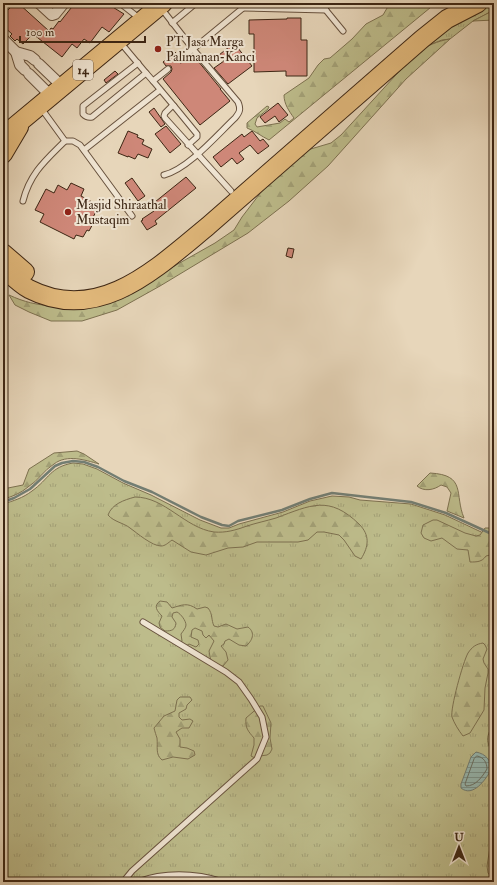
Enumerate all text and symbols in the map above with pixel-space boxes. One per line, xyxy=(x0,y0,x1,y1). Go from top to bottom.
scale bar xyxy=(20,18,145,44)
text: 100 m xyxy=(26,25,55,40)
place label: PT Jasa Marga Palimanan-Kanci xyxy=(166,34,255,65)
marker: PT Jasa Marga Palimanan-Kanci xyxy=(153,44,163,54)
road number: 14 xyxy=(73,60,93,80)
place label: Masjid Shiraathal Mustaqim xyxy=(76,197,167,228)
marker: Masjid Shiraathal Mustaqim xyxy=(63,207,73,217)
north arrow xyxy=(439,827,479,867)
text: U xyxy=(454,831,464,844)

